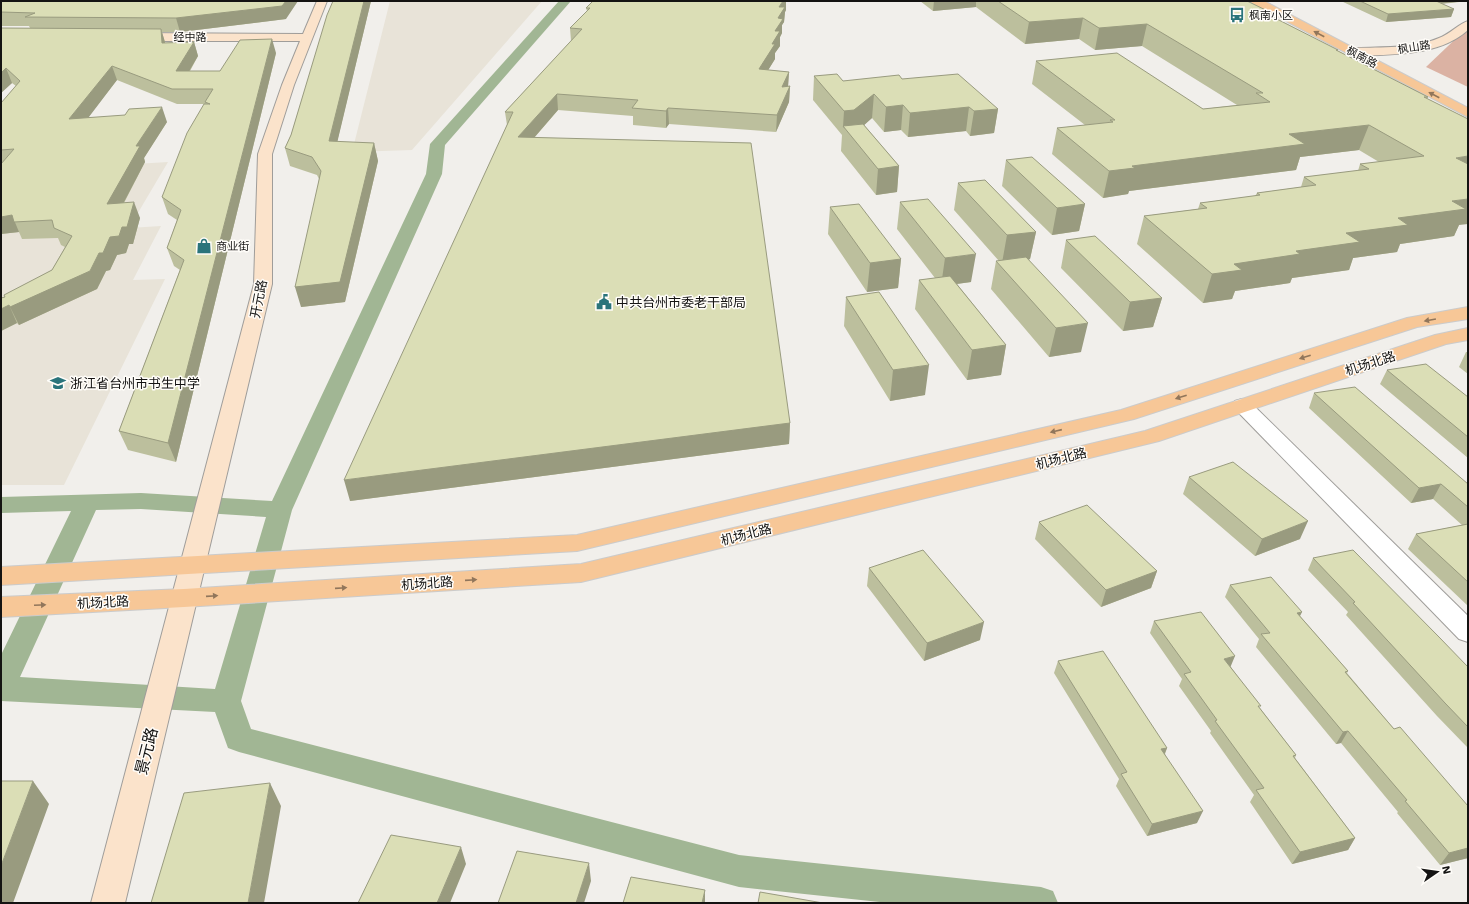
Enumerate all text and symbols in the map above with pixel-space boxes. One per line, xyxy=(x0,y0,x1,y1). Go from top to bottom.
bus stop icon: 枫南小区 xyxy=(1228,6,1246,24)
place label: 枫南小区 xyxy=(1249,9,1293,22)
street label: 经中路 xyxy=(174,31,207,44)
one-way arrow xyxy=(1313,31,1325,37)
street label: 枫山路 xyxy=(1397,38,1431,56)
street label: 枫南路 xyxy=(1344,44,1379,71)
one-way arrow xyxy=(1428,91,1439,98)
shop icon: 商业街 xyxy=(195,237,213,255)
place label: 商业街 xyxy=(216,240,249,253)
street label: 开元路 xyxy=(247,279,270,320)
public building icon: 中共台州市委老干部局 xyxy=(595,293,613,311)
place label: 中共台州市委老干部局 xyxy=(616,295,746,310)
one-way arrow xyxy=(1423,317,1436,323)
street label: 机场北路 xyxy=(1343,348,1397,379)
one-way arrow xyxy=(1299,355,1311,361)
school or university icon: 浙江省台州市书生中学 xyxy=(49,374,67,392)
place label: 浙江省台州市书生中学 xyxy=(70,376,200,391)
one-way arrow xyxy=(1175,394,1187,400)
one-way arrow xyxy=(1050,429,1062,435)
street label: 机场北路 xyxy=(1034,445,1088,472)
street label: 机场北路 xyxy=(719,521,773,548)
street label: 机场北路 xyxy=(401,574,454,593)
one-way arrow xyxy=(465,577,478,583)
one-way arrow xyxy=(335,585,347,592)
one-way arrow xyxy=(206,593,218,600)
street label: 机场北路 xyxy=(77,594,129,611)
one-way arrow xyxy=(34,602,46,609)
street label: 景元路 xyxy=(131,726,162,777)
north arrow xyxy=(1417,852,1457,892)
text: N xyxy=(1439,864,1454,875)

